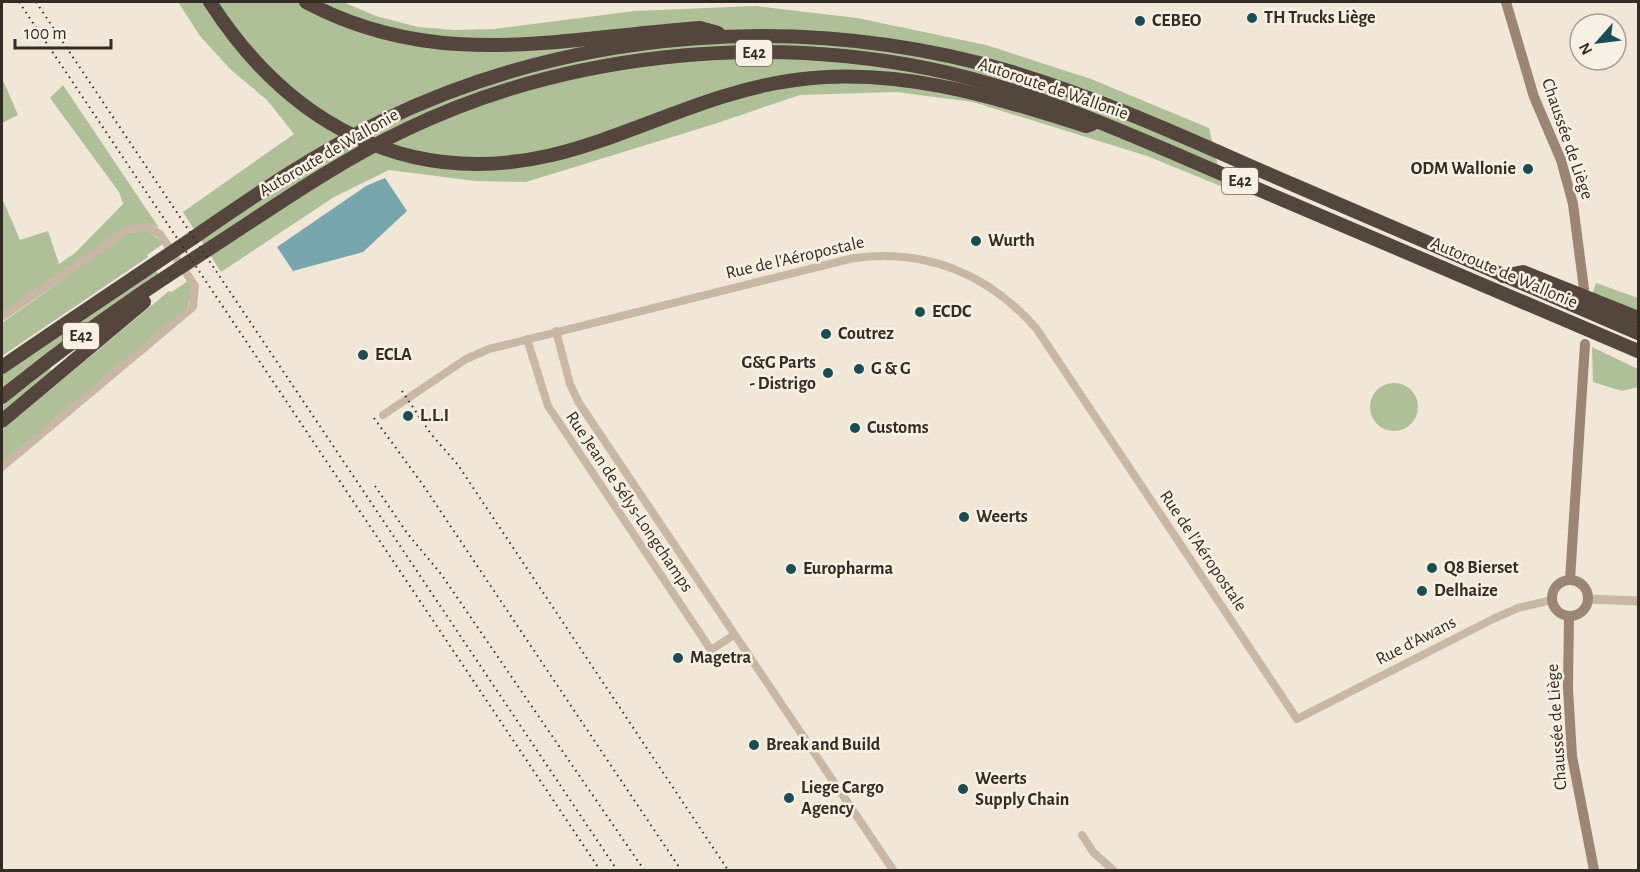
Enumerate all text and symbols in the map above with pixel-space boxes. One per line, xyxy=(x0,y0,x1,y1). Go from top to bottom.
place label: TH Trucks Liège xyxy=(1264,9,1376,27)
marker: TH Trucks Liège xyxy=(1245,11,1259,25)
scale bar xyxy=(15,12,111,50)
place label: CEBEO xyxy=(1152,12,1202,30)
north arrow xyxy=(1568,12,1628,72)
marker: CEBEO xyxy=(1133,14,1147,28)
text: 100 m xyxy=(24,25,67,43)
road number: E42 xyxy=(736,40,772,66)
text: N xyxy=(1576,40,1595,57)
street label: Autoroute de Wallonie xyxy=(976,55,1130,123)
street label: Chaussée de Liège xyxy=(1538,76,1596,202)
street label: Autoroute de Wallonie xyxy=(256,106,402,200)
place label: ODM Wallonie xyxy=(1411,160,1516,178)
marker: ODM Wallonie xyxy=(1521,162,1535,176)
road number: E42 xyxy=(1222,168,1258,194)
place label: Wurth xyxy=(988,232,1035,250)
street label: Rue de l'Aéropostale xyxy=(724,233,866,283)
marker: Wurth xyxy=(969,234,983,248)
street label: Autoroute de Wallonie xyxy=(1428,234,1580,312)
place label: ECDC xyxy=(932,303,972,321)
marker: ECDC xyxy=(913,305,927,319)
road number: E42 xyxy=(63,323,99,349)
place label: Coutrez xyxy=(838,325,894,343)
marker: Coutrez xyxy=(819,327,833,341)
place label: ECLA xyxy=(375,346,412,364)
marker: ECLA xyxy=(356,348,370,362)
place label: G&G Parts - Distrigo xyxy=(742,354,816,393)
place label: G & G xyxy=(871,360,911,378)
marker: G & G xyxy=(852,362,866,376)
marker: G&G Parts - Distrigo xyxy=(821,366,835,380)
place label: L.L.I xyxy=(420,407,449,425)
marker: L.L.I xyxy=(401,409,415,423)
street label: Rue Jean de Sélys-Longchamps xyxy=(562,409,696,595)
place label: Customs xyxy=(867,419,929,437)
marker: Customs xyxy=(848,421,862,435)
street label: Rue de l'Aéropostale xyxy=(1156,487,1250,615)
place label: Weerts xyxy=(976,508,1028,526)
marker: Weerts xyxy=(957,510,971,524)
place label: Q8 Bierset xyxy=(1444,559,1519,577)
place label: Europharma xyxy=(803,560,894,578)
marker: Q8 Bierset xyxy=(1425,561,1439,575)
marker: Europharma xyxy=(784,562,798,576)
place label: Delhaize xyxy=(1434,582,1498,600)
marker: Delhaize xyxy=(1415,584,1429,598)
street label: Rue d'Awans xyxy=(1373,613,1459,669)
place label: Magetra xyxy=(690,649,751,667)
marker: Magetra xyxy=(671,651,685,665)
street label: Chaussée de Liège xyxy=(1544,663,1570,791)
place label: Break and Build xyxy=(766,736,881,754)
marker: Break and Build xyxy=(747,738,761,752)
place label: Weerts Supply Chain xyxy=(975,770,1069,809)
place label: Liege Cargo Agency xyxy=(801,779,884,818)
marker: Weerts Supply Chain xyxy=(956,782,970,796)
marker: Liege Cargo Agency xyxy=(782,791,796,805)

